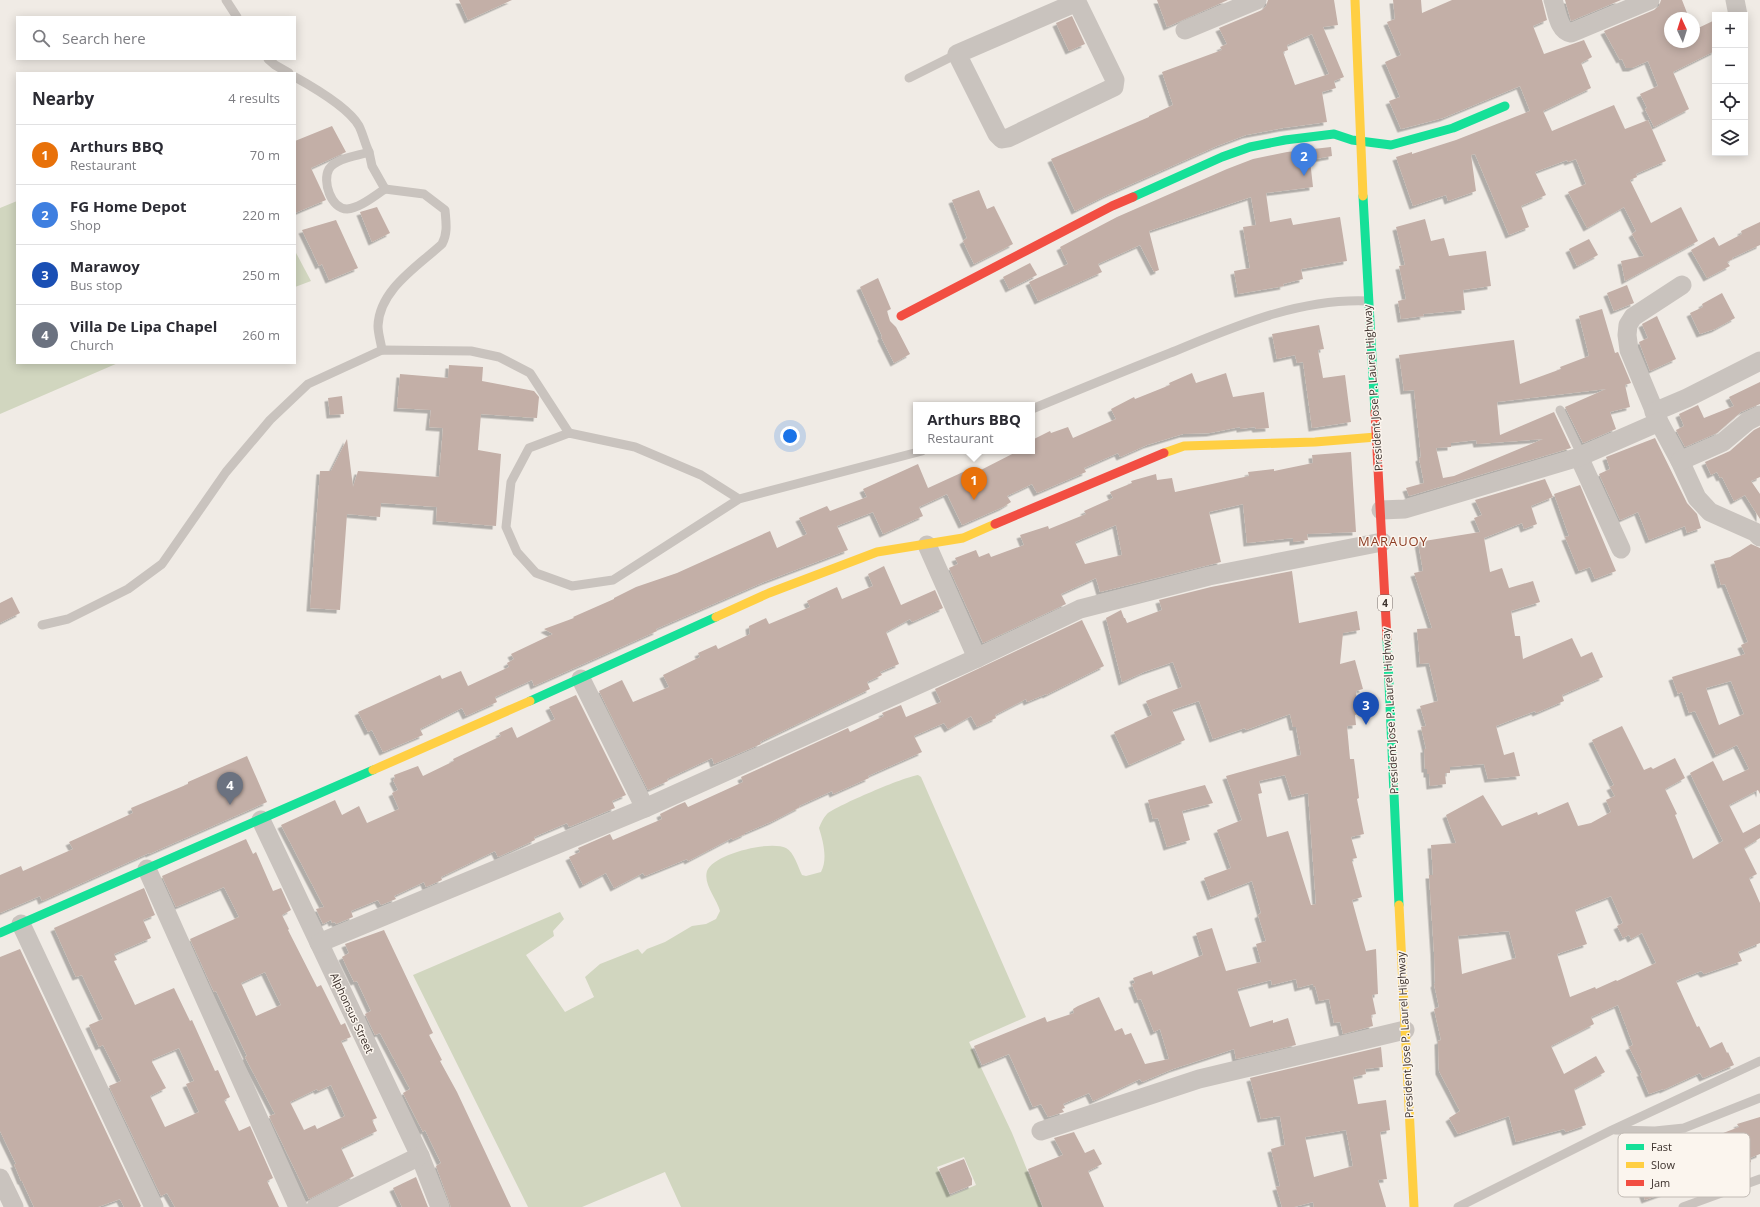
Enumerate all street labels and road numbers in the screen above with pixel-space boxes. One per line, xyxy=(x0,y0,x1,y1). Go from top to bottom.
street label: President Jose P. Laurel Highway xyxy=(1359,304,1386,472)
road number: 4 xyxy=(1378,595,1392,611)
street label: President Jose P. Laurel Highway xyxy=(1378,627,1401,795)
street label: President Jose P. Laurel Highway xyxy=(1393,951,1416,1119)
street label: Alphonsus Street xyxy=(327,970,378,1056)

